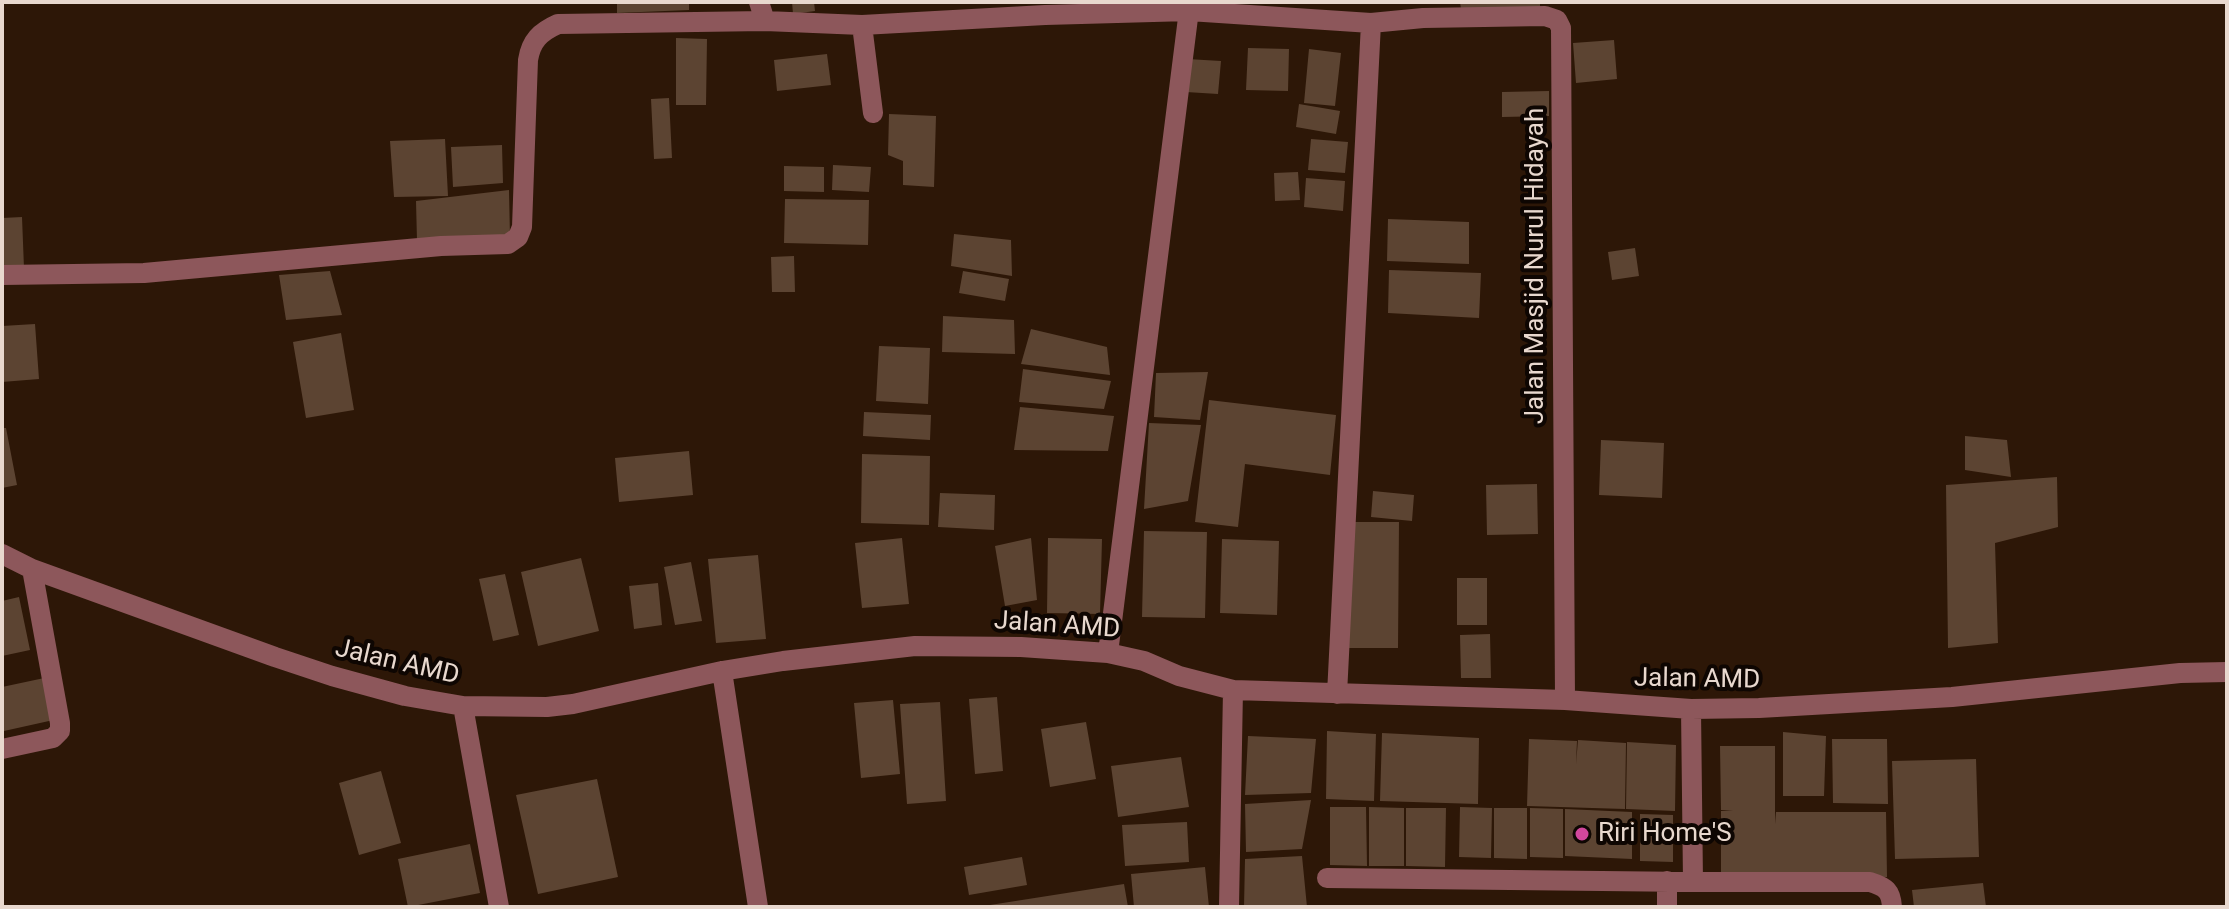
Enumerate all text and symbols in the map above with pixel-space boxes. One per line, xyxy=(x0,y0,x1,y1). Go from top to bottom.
street label: Jalan Masjid Nurul Hidayah xyxy=(1520,108,1552,424)
street label: Jalan AMD xyxy=(993,606,1121,646)
street label: Jalan AMD xyxy=(332,634,462,692)
street label: Jalan AMD xyxy=(1633,663,1761,697)
place label: Riri Home'S xyxy=(1598,818,1732,850)
marker: Riri Home'S xyxy=(1573,825,1591,843)

